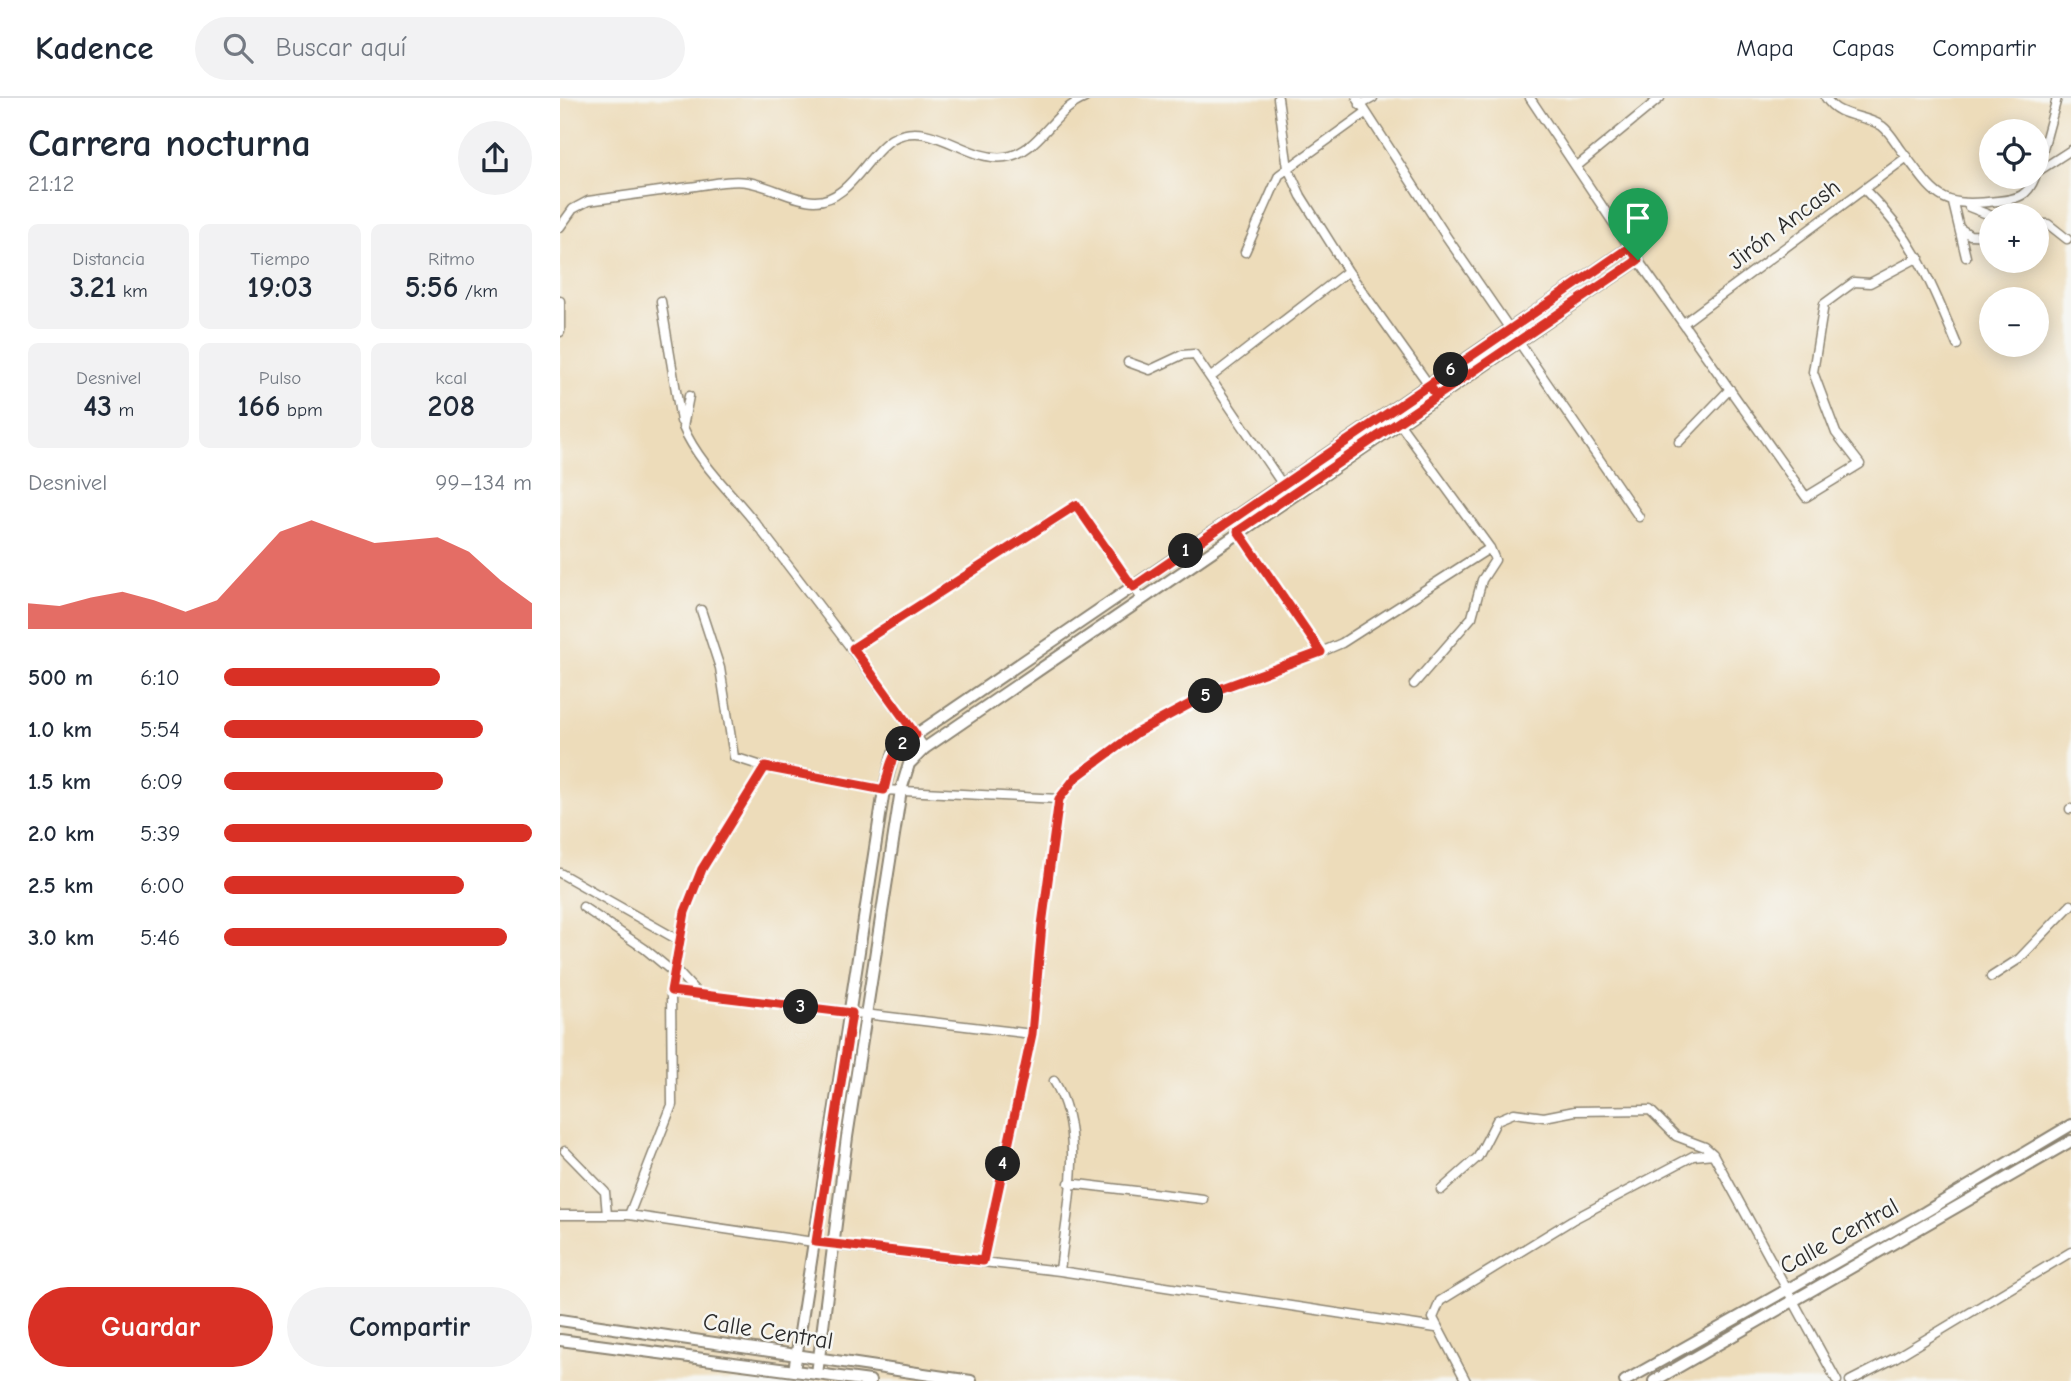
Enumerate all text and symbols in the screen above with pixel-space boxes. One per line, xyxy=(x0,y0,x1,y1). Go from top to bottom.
search box xyxy=(195,17,685,80)
text: Kadence xyxy=(35,29,153,67)
icon: search xyxy=(219,29,257,67)
text: Buscar aquí xyxy=(275,33,407,63)
text: Mapa xyxy=(1736,34,1794,62)
text: Capas xyxy=(1832,34,1894,62)
text: Compartir xyxy=(1932,34,2036,62)
map controls xyxy=(1979,119,2049,357)
button: locate xyxy=(1979,119,2049,189)
button: share xyxy=(458,121,532,195)
text: Carrera nocturna xyxy=(28,122,311,166)
text: 21:12 xyxy=(28,170,74,197)
street label: Jirón Ancash xyxy=(1722,173,1846,275)
pin xyxy=(1608,188,1668,260)
icon: arrive xyxy=(1619,199,1657,237)
button: + xyxy=(1979,203,2049,273)
text: Distancia xyxy=(72,248,145,270)
text: Tiempo xyxy=(250,248,310,270)
text: Ritmo xyxy=(428,248,475,270)
text: 3.21 xyxy=(70,270,117,305)
text: 19:03 xyxy=(247,270,313,305)
text: 5:56 xyxy=(405,270,458,305)
text: km xyxy=(117,280,148,302)
text: /km xyxy=(458,280,498,302)
button: − xyxy=(1979,287,2049,357)
pin: 6 xyxy=(1434,352,1468,388)
text: 6 xyxy=(1446,358,1455,380)
text: Desnivel xyxy=(76,367,141,389)
text: Pulso xyxy=(259,367,301,389)
text: kcal xyxy=(435,367,467,389)
text: 43 xyxy=(83,389,112,424)
text: 166 xyxy=(237,389,280,424)
text: 208 xyxy=(428,389,475,424)
text: m xyxy=(112,399,134,421)
text: bpm xyxy=(280,399,323,421)
text: Desnivel xyxy=(28,469,107,496)
text: 99–134 m xyxy=(435,469,532,496)
pin: 1 xyxy=(1168,533,1204,568)
text: 1 xyxy=(1182,539,1189,561)
text: 500 m xyxy=(28,664,93,691)
text: 6:10 xyxy=(140,664,180,691)
pin: 5 xyxy=(1188,678,1224,714)
text: 5 xyxy=(1200,684,1211,706)
text: 1.0 km xyxy=(28,716,92,743)
text: 5:54 xyxy=(140,716,180,743)
pin: 2 xyxy=(886,726,920,762)
text: 2 xyxy=(898,732,907,754)
text: 1.5 km xyxy=(28,768,91,795)
text: 6:09 xyxy=(140,768,183,795)
text: 2.0 km xyxy=(28,820,94,847)
text: 5:39 xyxy=(140,820,180,847)
text: 2.5 km xyxy=(28,872,94,899)
text: 6:00 xyxy=(140,872,185,899)
text: 3.0 km xyxy=(28,924,94,951)
text: 5:46 xyxy=(140,924,180,951)
pin: 3 xyxy=(784,990,818,1024)
text: 3 xyxy=(796,995,805,1017)
pin: 4 xyxy=(986,1146,1020,1182)
text: 4 xyxy=(998,1152,1007,1174)
street label: Calle Central xyxy=(1775,1192,1903,1280)
button: Guardar xyxy=(28,1287,273,1367)
button: Compartir xyxy=(287,1287,532,1367)
street label: Calle Central xyxy=(701,1307,835,1355)

